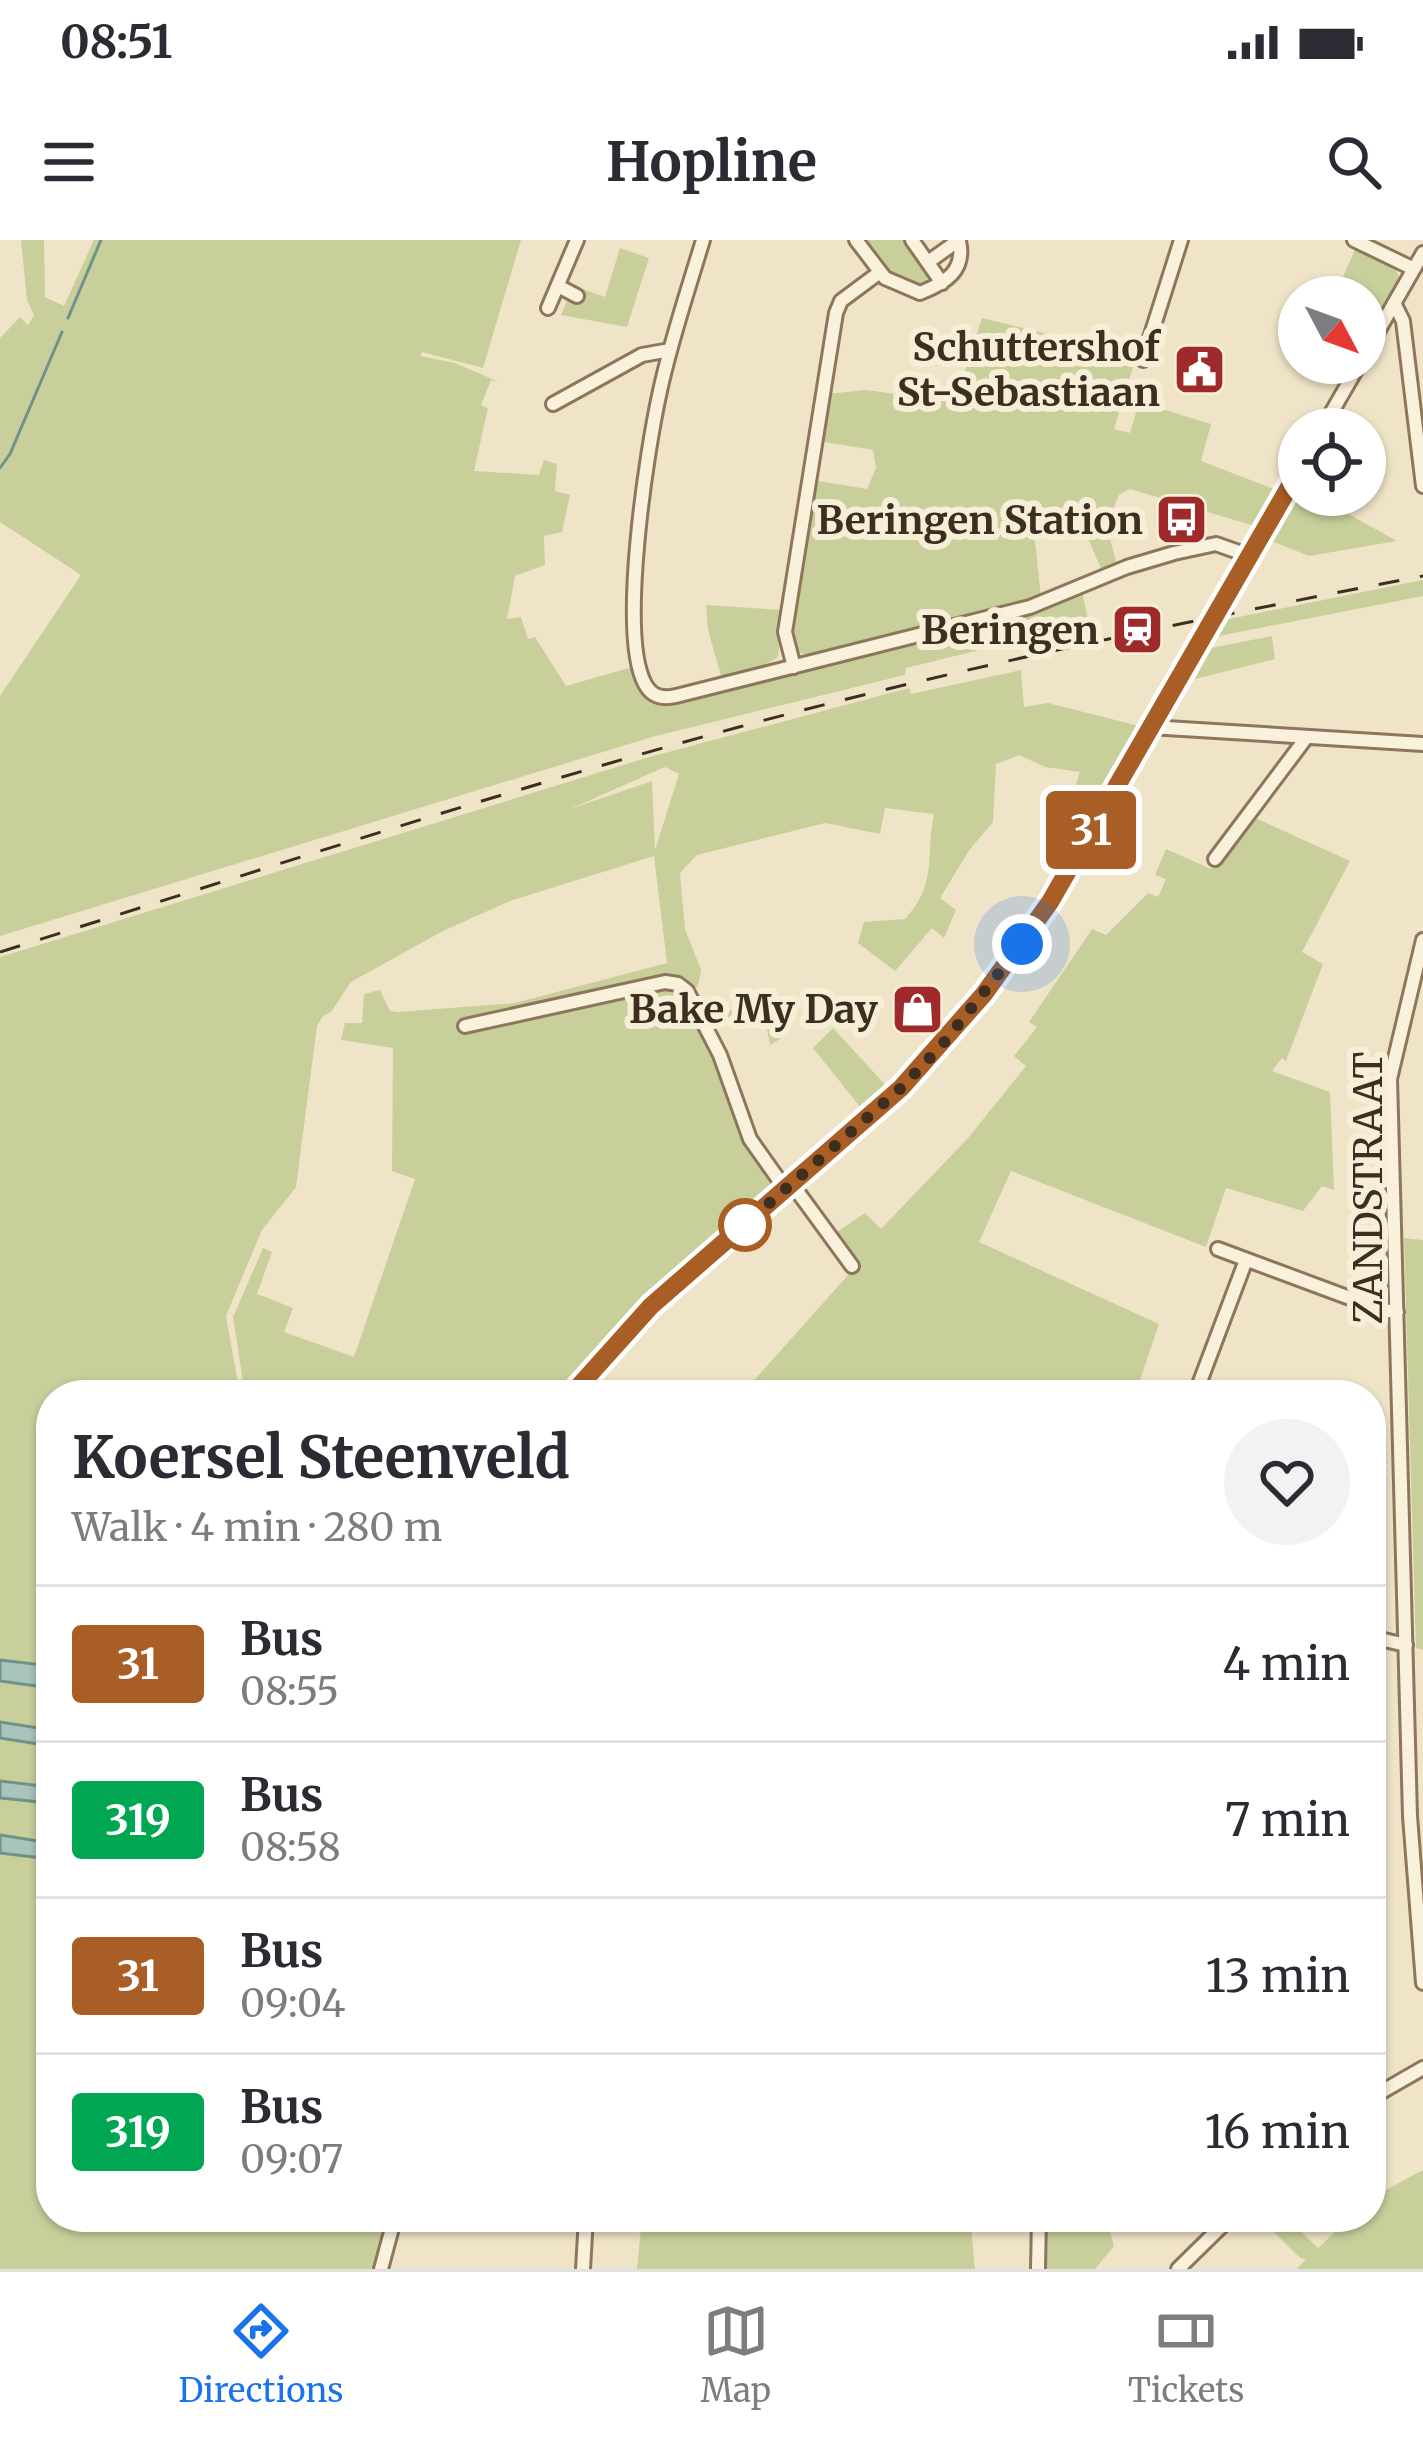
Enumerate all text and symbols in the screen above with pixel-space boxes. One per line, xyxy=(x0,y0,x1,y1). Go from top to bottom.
text: 08:51 xyxy=(60,14,172,70)
text: Hopline xyxy=(606,128,817,196)
icon: menu xyxy=(36,129,102,195)
icon: search xyxy=(1321,129,1387,195)
north arrow xyxy=(1278,276,1386,384)
map controls xyxy=(1278,276,1386,516)
place label: Schuttershof St-Sebastiaan xyxy=(897,323,1161,417)
public building icon: Schuttershof St-Sebastiaan xyxy=(1171,341,1227,397)
button: locate xyxy=(1278,408,1386,516)
bus stop icon: Beringen Station xyxy=(1154,492,1210,548)
place label: Beringen Station xyxy=(817,496,1143,545)
station icon: Beringen xyxy=(1110,602,1166,658)
place label: Beringen xyxy=(921,606,1099,655)
line badge: 31 xyxy=(1037,791,1145,869)
text: 31 xyxy=(1070,804,1112,856)
your location xyxy=(992,914,1052,974)
shop icon: Bake My Day xyxy=(889,981,945,1037)
place label: Bake My Day xyxy=(629,985,879,1034)
street label: ZANDSTRAAT xyxy=(1344,1052,1393,1324)
unlabelled marker xyxy=(720,1200,770,1250)
button: heart xyxy=(1224,1419,1350,1545)
text: Koersel Steenveld xyxy=(72,1422,570,1494)
text: Walk · 4 min · 280 m xyxy=(72,1503,442,1552)
text: Bus xyxy=(240,1611,323,1667)
text: 4 min xyxy=(1223,1636,1350,1692)
text: 31 xyxy=(117,1638,159,1690)
text: 08:55 xyxy=(240,1667,339,1716)
text: Bus xyxy=(240,1767,323,1823)
text: 7 min xyxy=(1225,1792,1350,1848)
text: 319 xyxy=(105,1794,171,1846)
text: 08:58 xyxy=(240,1823,341,1872)
text: Bus xyxy=(240,1923,323,1979)
text: 13 min xyxy=(1205,1948,1350,2004)
text: 31 xyxy=(117,1950,159,2002)
text: 09:04 xyxy=(240,1979,346,2028)
text: Bus xyxy=(240,2079,323,2135)
text: 16 min xyxy=(1205,2104,1350,2160)
text: 319 xyxy=(105,2106,171,2158)
text: 09:07 xyxy=(240,2135,343,2184)
tab: Directions xyxy=(179,2298,344,2411)
tab: Map xyxy=(701,2298,771,2411)
tab: Tickets xyxy=(1128,2298,1244,2411)

